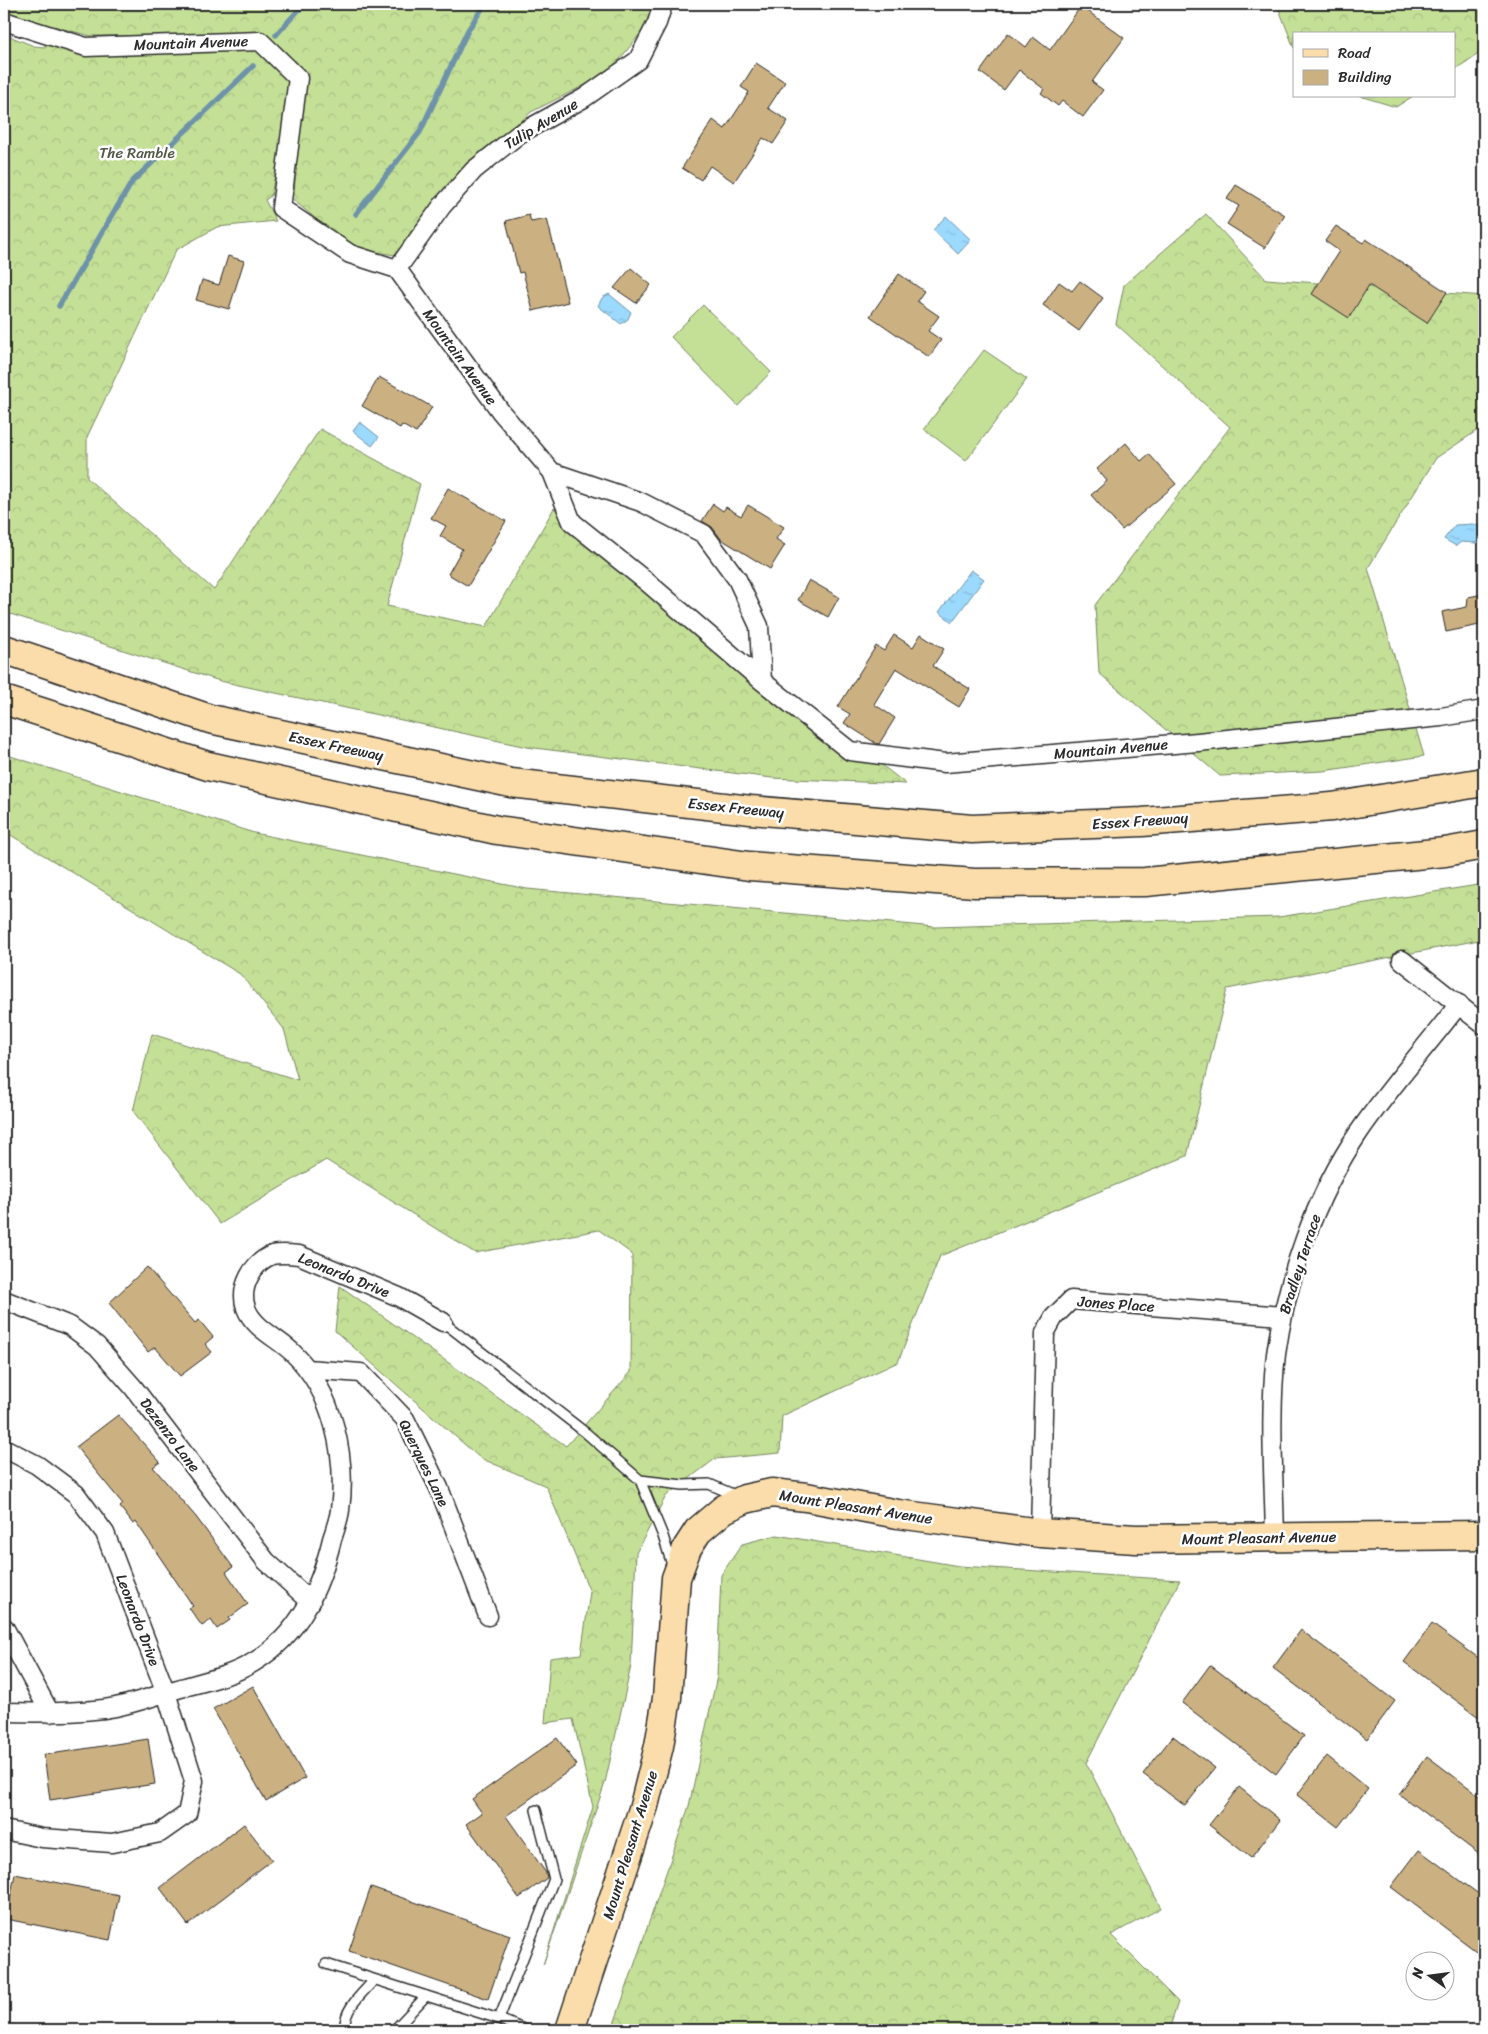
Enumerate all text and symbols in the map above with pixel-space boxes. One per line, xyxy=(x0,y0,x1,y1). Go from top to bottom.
street label: Mountain Avenue xyxy=(133,28,249,58)
legend xyxy=(1293,32,1456,98)
text: Road xyxy=(1338,40,1371,66)
text: Building xyxy=(1338,64,1392,90)
street label: Tulip Avenue xyxy=(499,91,584,157)
park label: The Ramble xyxy=(99,140,175,166)
street label: Mountain Avenue xyxy=(416,303,504,411)
street label: Essex Freeway xyxy=(286,723,386,769)
street label: Mountain Avenue xyxy=(1053,731,1170,767)
street label: Essex Freeway xyxy=(687,790,786,826)
street label: Essex Freeway xyxy=(1091,805,1189,837)
street label: Bradley Terrace xyxy=(1272,1210,1329,1317)
street label: Leonardo Drive xyxy=(294,1245,394,1305)
street label: Jones Place xyxy=(1076,1288,1156,1320)
street label: Dezenzo Lane xyxy=(133,1392,207,1478)
street label: Querques Lane xyxy=(392,1415,456,1511)
street label: Mount Pleasant Avenue xyxy=(778,1482,935,1532)
street label: Mount Pleasant Avenue xyxy=(1181,1524,1337,1552)
street label: Leonardo Drive xyxy=(108,1570,168,1670)
street label: Mount Pleasant Avenue xyxy=(595,1767,665,1923)
north arrow xyxy=(1406,1952,1456,2002)
text: N xyxy=(1404,1965,1431,1982)

